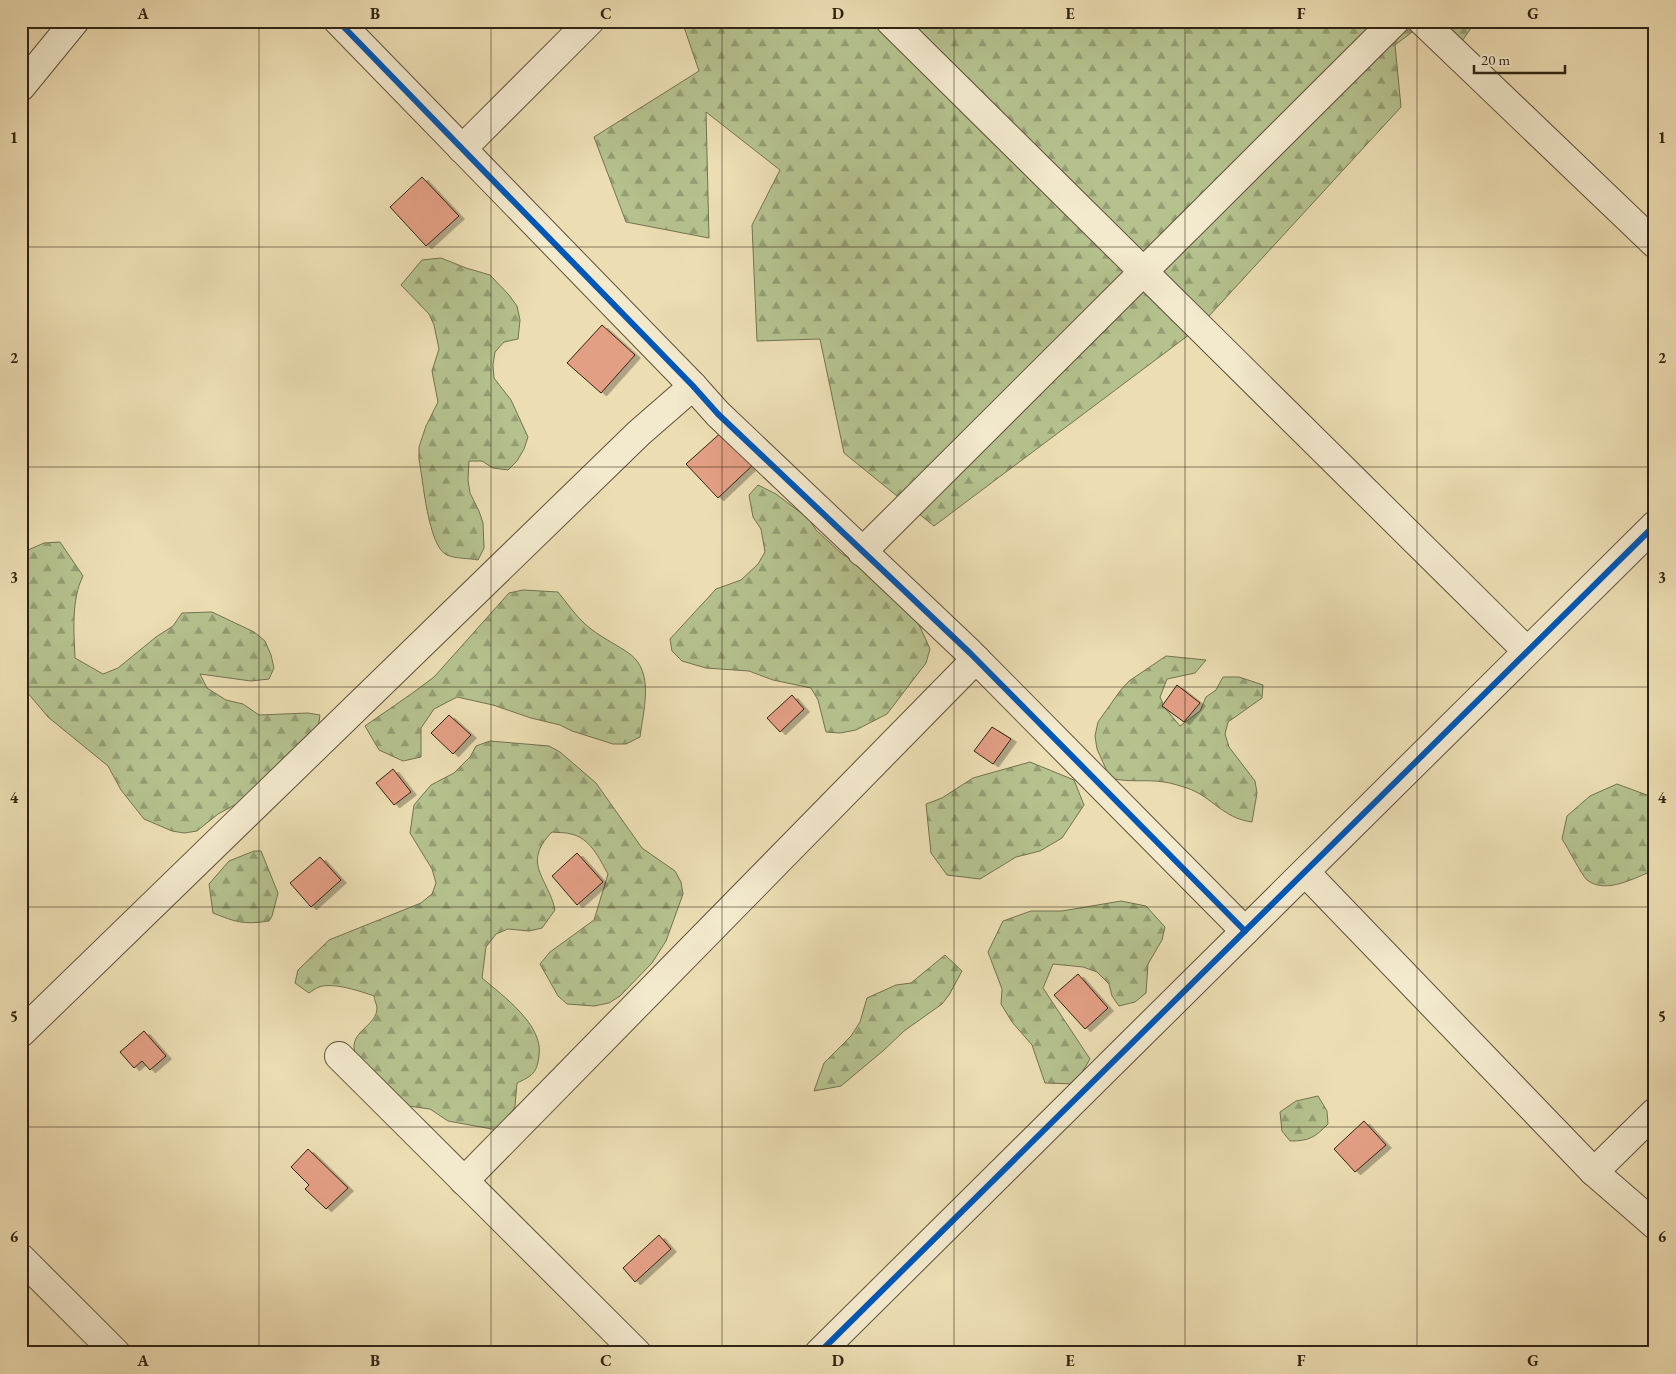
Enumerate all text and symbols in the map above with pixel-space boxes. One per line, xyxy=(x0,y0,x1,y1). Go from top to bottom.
text: A xyxy=(136,3,149,24)
text: B xyxy=(370,3,380,24)
text: C xyxy=(600,3,612,24)
text: D xyxy=(832,3,844,24)
text: E xyxy=(1065,3,1075,24)
text: F xyxy=(1297,3,1306,24)
text: G xyxy=(1527,3,1539,24)
scale bar xyxy=(1474,42,1565,74)
text: 20 m xyxy=(1481,50,1510,69)
text: 1 xyxy=(10,127,18,148)
text: 1 xyxy=(1658,127,1666,148)
text: 2 xyxy=(10,347,19,368)
text: 2 xyxy=(1658,347,1667,368)
text: 3 xyxy=(10,567,18,588)
text: 3 xyxy=(1658,567,1666,588)
text: 4 xyxy=(10,787,19,808)
text: 4 xyxy=(1658,787,1667,808)
text: 5 xyxy=(10,1006,18,1027)
text: 5 xyxy=(1658,1006,1666,1027)
text: 6 xyxy=(10,1226,19,1247)
text: 6 xyxy=(1658,1226,1667,1247)
text: A xyxy=(136,1350,149,1371)
text: B xyxy=(370,1350,380,1371)
text: C xyxy=(600,1350,612,1371)
text: D xyxy=(832,1350,844,1371)
text: E xyxy=(1065,1350,1075,1371)
text: F xyxy=(1297,1350,1306,1371)
text: G xyxy=(1527,1350,1539,1371)

